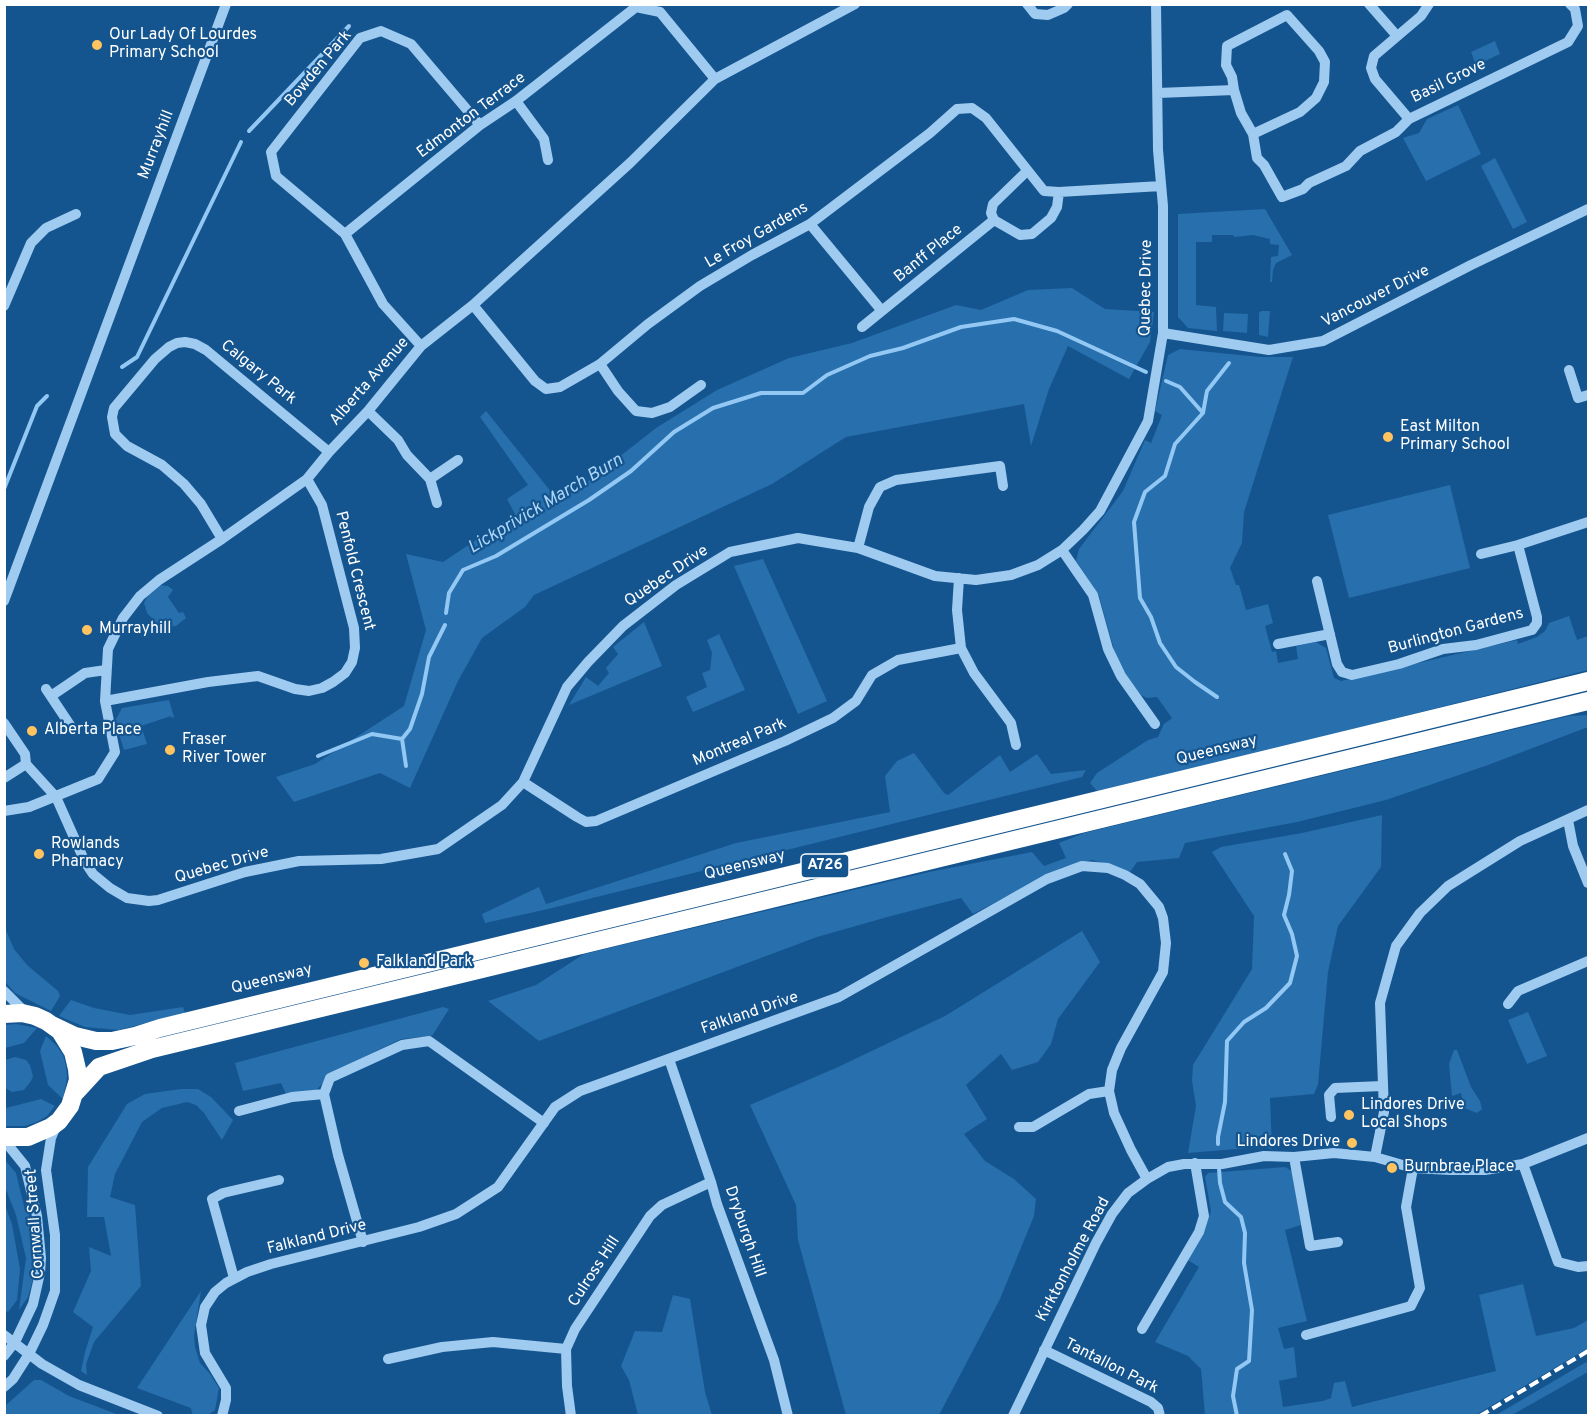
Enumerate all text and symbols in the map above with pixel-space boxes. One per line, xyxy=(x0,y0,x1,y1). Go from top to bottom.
place label: Our Lady Of Lourdes Primary School xyxy=(109,26,257,64)
street label: Bowden Park xyxy=(281,27,357,111)
marker: Our Lady Of Lourdes Primary School xyxy=(90,38,104,52)
street label: Basil Grove xyxy=(1408,56,1490,108)
street label: Edmonton Terrace xyxy=(414,69,530,163)
street label: Murrayhill xyxy=(135,108,179,182)
street label: Le Froy Gardens xyxy=(702,199,812,273)
street label: Banff Place xyxy=(891,221,967,287)
street label: Quebec Drive xyxy=(1137,239,1157,337)
street label: Vancouver Drive xyxy=(1319,262,1433,332)
street label: Alberta Avenue xyxy=(326,334,414,430)
street label: Calgary Park xyxy=(216,336,300,410)
place label: East Milton Primary School xyxy=(1400,418,1510,456)
marker: East Milton Primary School xyxy=(1381,430,1395,444)
water label: Lickprivick March Burn xyxy=(465,450,627,560)
street label: Penfold Crescent xyxy=(330,509,378,633)
street label: Quebec Drive xyxy=(621,542,713,612)
street label: Burlington Gardens xyxy=(1386,605,1526,659)
place label: Murrayhill xyxy=(99,620,171,640)
marker: Murrayhill xyxy=(80,623,94,637)
street label: Montreal Park xyxy=(690,715,790,771)
place label: Alberta Place xyxy=(44,721,141,741)
marker: Alberta Place xyxy=(25,724,39,738)
place label: Fraser River Tower xyxy=(182,731,266,769)
street label: Queensway xyxy=(1175,732,1259,770)
marker: Fraser River Tower xyxy=(163,743,177,757)
place label: Rowlands Pharmacy xyxy=(51,835,124,873)
street label: Quebec Drive xyxy=(173,843,271,889)
marker: Rowlands Pharmacy xyxy=(32,847,46,861)
street label: Queensway xyxy=(703,847,787,885)
road number: A726 xyxy=(801,854,849,878)
place label: Falkland Park xyxy=(376,953,473,973)
marker: Falkland Park xyxy=(357,956,371,970)
street label: Queensway xyxy=(230,961,314,999)
street label: Falkland Drive xyxy=(699,988,801,1040)
place label: Lindores Drive Local Shops xyxy=(1361,1096,1465,1134)
marker: Lindores Drive Local Shops xyxy=(1342,1108,1356,1122)
place label: Lindores Drive xyxy=(1236,1133,1340,1153)
marker: Lindores Drive xyxy=(1345,1136,1359,1150)
place label: Burnbrae Place xyxy=(1404,1158,1514,1178)
marker: Burnbrae Place xyxy=(1385,1161,1399,1175)
street label: Cornwall Street xyxy=(23,1168,49,1280)
street label: Dryburgh Hill xyxy=(719,1184,769,1280)
street label: Kirktonholme Road xyxy=(1033,1194,1115,1326)
street label: Falkland Drive xyxy=(265,1216,369,1260)
street label: Culross Hill xyxy=(565,1233,625,1311)
street label: Tantallon Park xyxy=(1061,1335,1161,1399)

